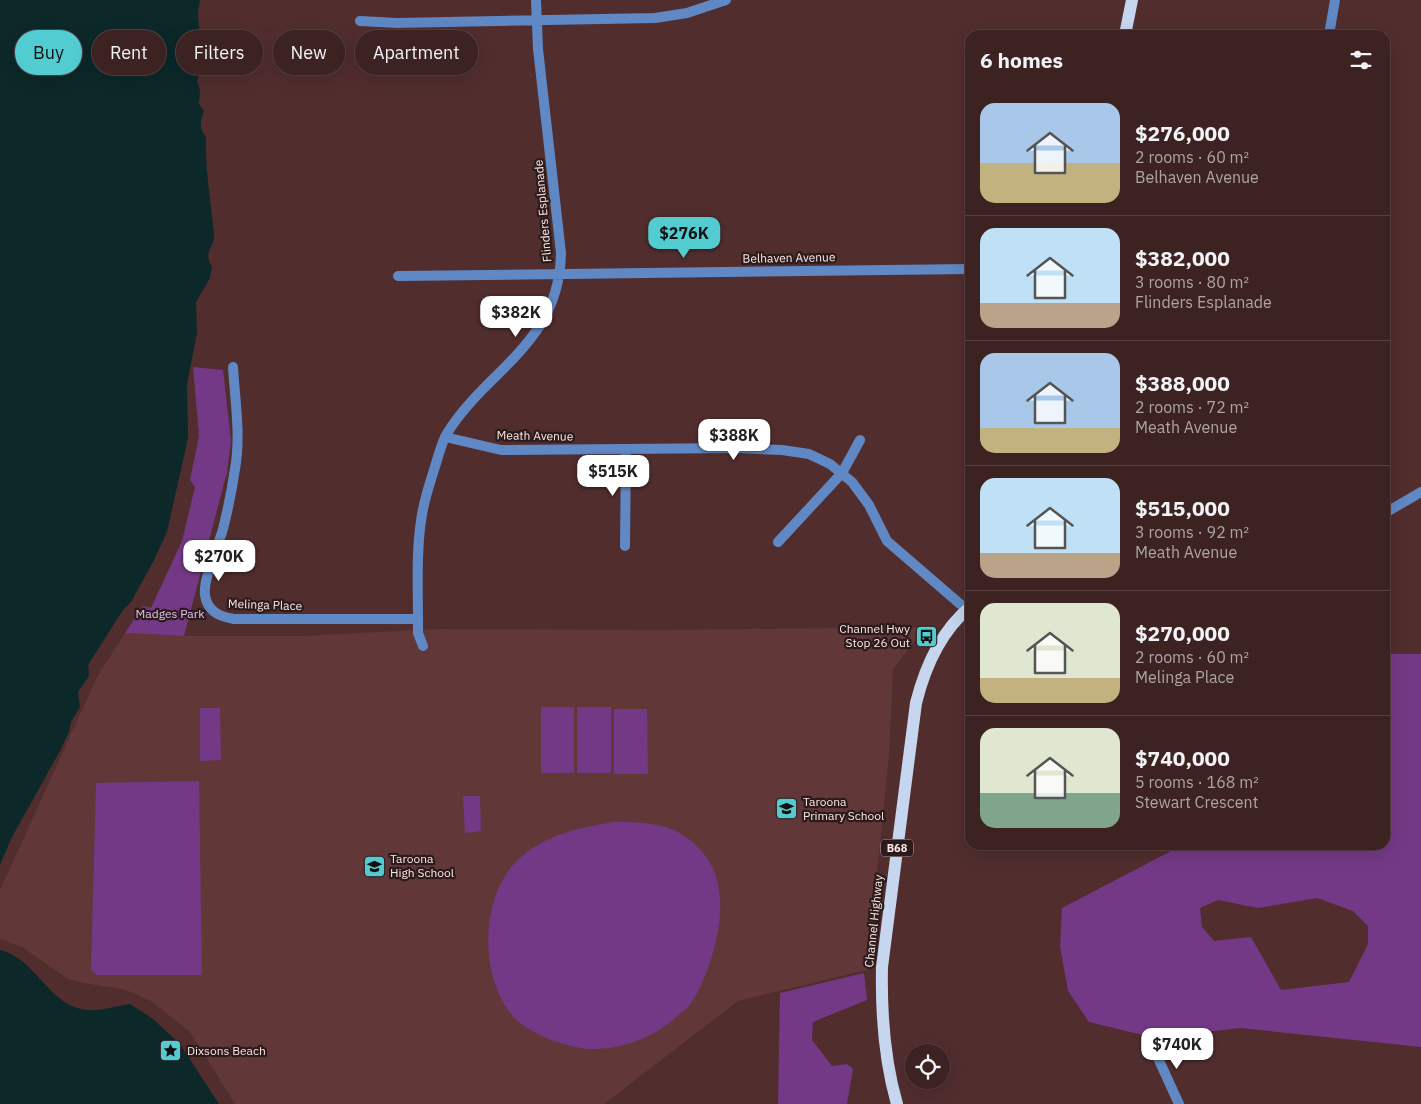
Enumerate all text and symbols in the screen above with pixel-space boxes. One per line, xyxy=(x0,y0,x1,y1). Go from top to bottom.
chip: Buy xyxy=(15,30,82,75)
chip: Rent xyxy=(92,30,166,75)
chip: Filters xyxy=(176,30,263,75)
chip: New xyxy=(273,30,345,75)
chip: Apartment xyxy=(355,30,478,75)
text: 6 homes xyxy=(980,46,1063,74)
icon: filters xyxy=(1347,46,1375,74)
text: $276,000 xyxy=(1135,119,1230,147)
icon: home xyxy=(1020,123,1080,183)
text: 2 rooms · 60 m² xyxy=(1135,147,1249,167)
street label: Flinders Esplanade xyxy=(531,159,554,263)
text: Belhaven Avenue xyxy=(1135,167,1259,187)
pin: $276K xyxy=(649,216,719,259)
text: $276K xyxy=(659,223,709,243)
text: $382,000 xyxy=(1135,244,1230,272)
icon: home xyxy=(1020,248,1080,308)
street label: Belhaven Avenue xyxy=(742,249,836,266)
text: 3 rooms · 80 m² xyxy=(1135,272,1249,292)
text: Flinders Esplanade xyxy=(1135,292,1272,312)
pin: $382K xyxy=(481,296,551,338)
text: $382K xyxy=(491,302,541,322)
text: $388,000 xyxy=(1135,369,1230,397)
icon: home xyxy=(1020,373,1080,433)
text: 2 rooms · 72 m² xyxy=(1135,397,1249,417)
text: Meath Avenue xyxy=(1135,417,1237,437)
pin: $388K xyxy=(699,418,769,461)
text: $388K xyxy=(709,425,759,445)
street label: Meath Avenue xyxy=(497,427,574,444)
pin: $515K xyxy=(578,454,648,497)
text: $515K xyxy=(588,461,638,481)
text: $515,000 xyxy=(1135,494,1230,522)
icon: home xyxy=(1020,498,1080,558)
text: 3 rooms · 92 m² xyxy=(1135,522,1249,542)
pin: $270K xyxy=(184,540,254,582)
text: Meath Avenue xyxy=(1135,542,1237,562)
text: $270K xyxy=(194,546,244,566)
street label: Melinga Place xyxy=(228,596,303,613)
park label: Madges Park xyxy=(136,606,205,621)
text: $270,000 xyxy=(1135,619,1230,647)
place label: Channel Hwy Stop 26 Out xyxy=(839,621,910,650)
icon: home xyxy=(1020,623,1080,683)
bus stop icon: Channel Hwy Stop 26 Out xyxy=(914,624,938,648)
text: 2 rooms · 60 m² xyxy=(1135,647,1249,667)
text: Melinga Place xyxy=(1135,667,1234,687)
text: $740,000 xyxy=(1135,744,1230,772)
icon: home xyxy=(1020,748,1080,808)
text: 5 rooms · 168 m² xyxy=(1135,772,1259,792)
text: Stewart Crescent xyxy=(1135,792,1258,812)
place label: Taroona Primary School xyxy=(803,794,884,823)
school or university icon: Taroona Primary School xyxy=(775,797,799,821)
road number: B68 xyxy=(881,840,913,856)
place label: Taroona High School xyxy=(390,851,454,880)
school or university icon: Taroona High School xyxy=(362,854,386,878)
street label: Channel Highway xyxy=(861,874,886,968)
pin: $740K xyxy=(1142,1028,1212,1070)
text: $740K xyxy=(1152,1034,1202,1054)
place icon: Dixsons Beach xyxy=(159,1039,183,1063)
place label: Dixsons Beach xyxy=(187,1043,266,1058)
map controls xyxy=(905,1044,950,1089)
button: locate xyxy=(905,1044,950,1089)

